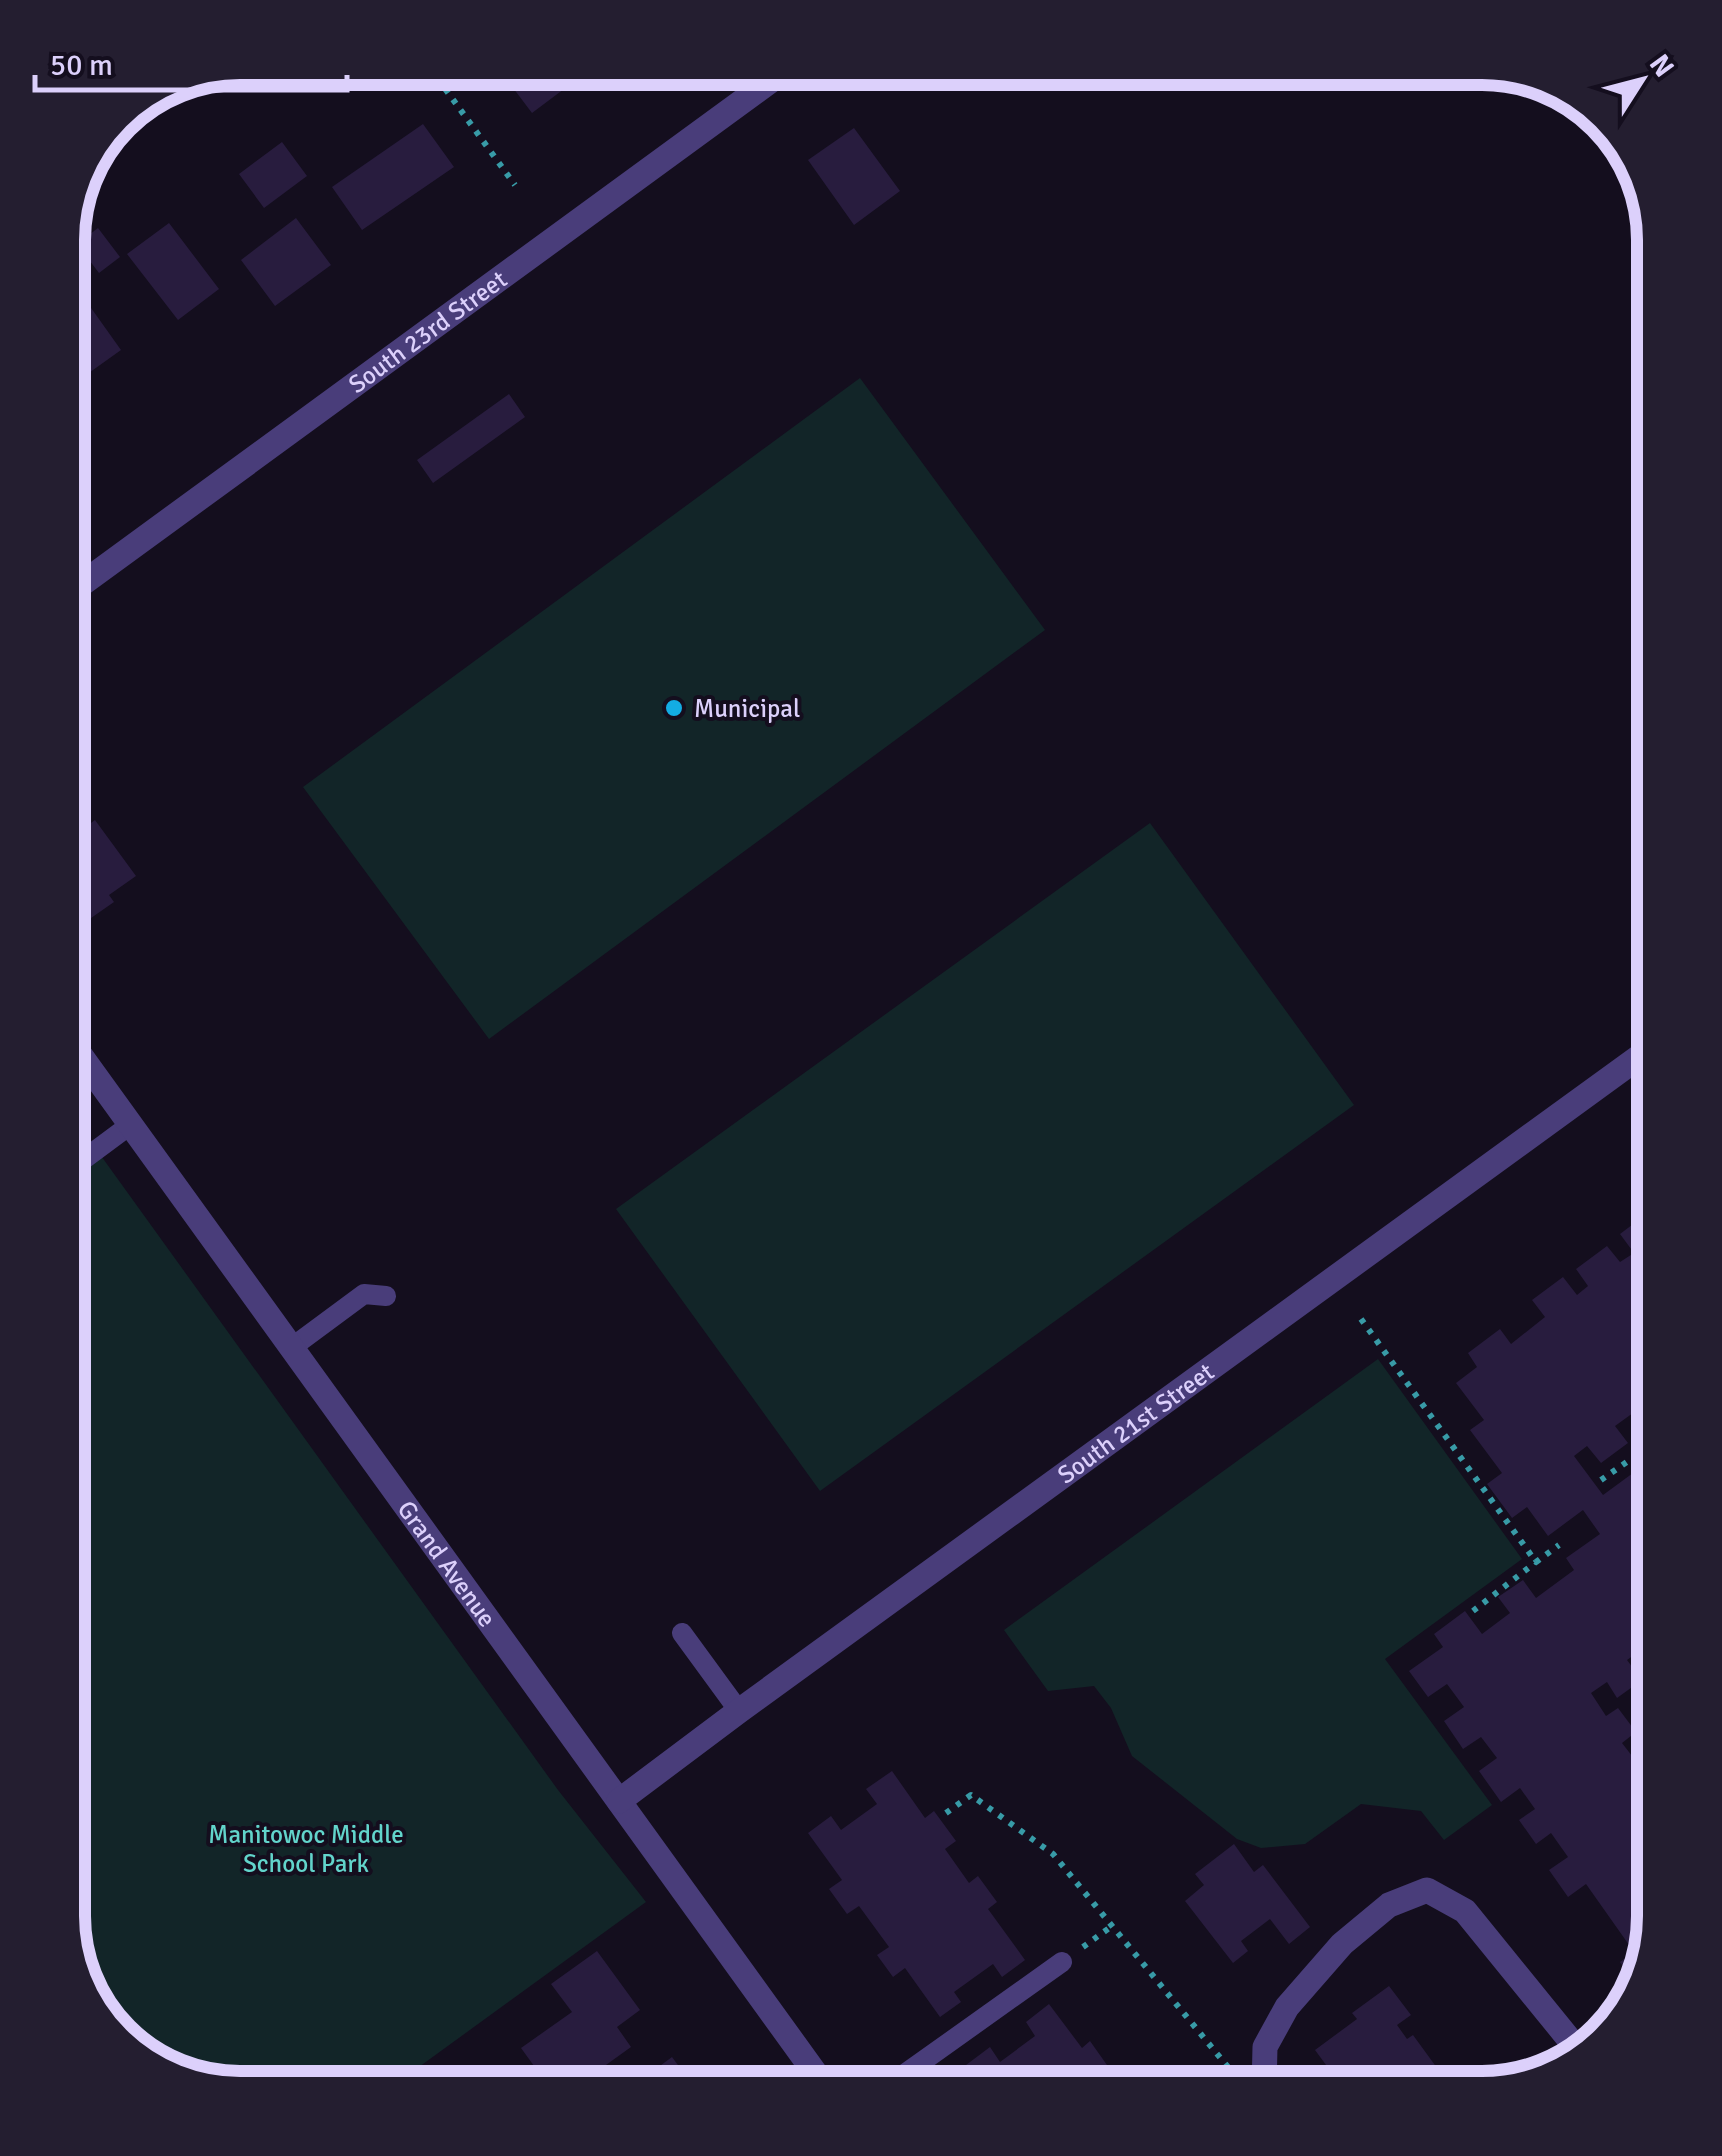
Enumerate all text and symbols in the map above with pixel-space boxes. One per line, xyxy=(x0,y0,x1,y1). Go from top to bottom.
scale bar xyxy=(35,30,348,92)
north arrow xyxy=(1592,30,1692,130)
text: 50 m xyxy=(50,47,113,84)
text: N xyxy=(1642,48,1681,84)
street label: South 23rd Street xyxy=(342,263,513,400)
place label: Municipal xyxy=(694,693,800,724)
marker: Municipal xyxy=(663,697,685,719)
street label: South 21st Street xyxy=(1051,1356,1220,1490)
street label: Grand Avenue xyxy=(391,1494,503,1633)
park label: Manitowoc Middle School Park xyxy=(208,1819,404,1879)

